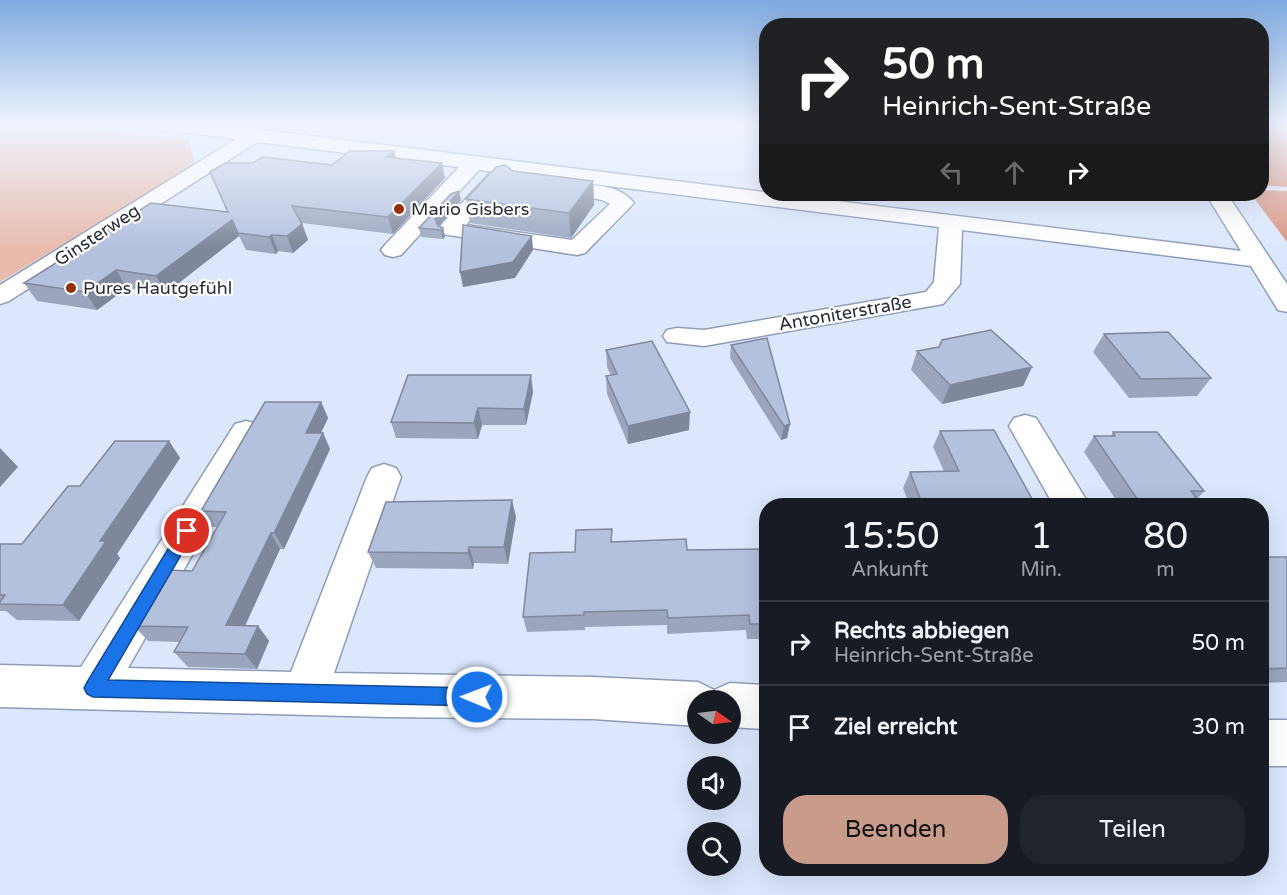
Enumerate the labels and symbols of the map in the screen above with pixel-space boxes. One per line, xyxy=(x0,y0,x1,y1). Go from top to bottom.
place label: Mario Gisbers xyxy=(411,198,529,220)
street label: Ginsterweg xyxy=(50,199,144,271)
marker: Mario Gisbers xyxy=(392,202,406,216)
place label: Pures Hautgefühl xyxy=(83,277,232,299)
marker: Pures Hautgefühl xyxy=(64,281,78,295)
street label: Antoniterstraße xyxy=(777,290,913,336)
pin xyxy=(161,505,212,556)
position arrow xyxy=(445,665,509,729)
north arrow xyxy=(687,690,741,744)

